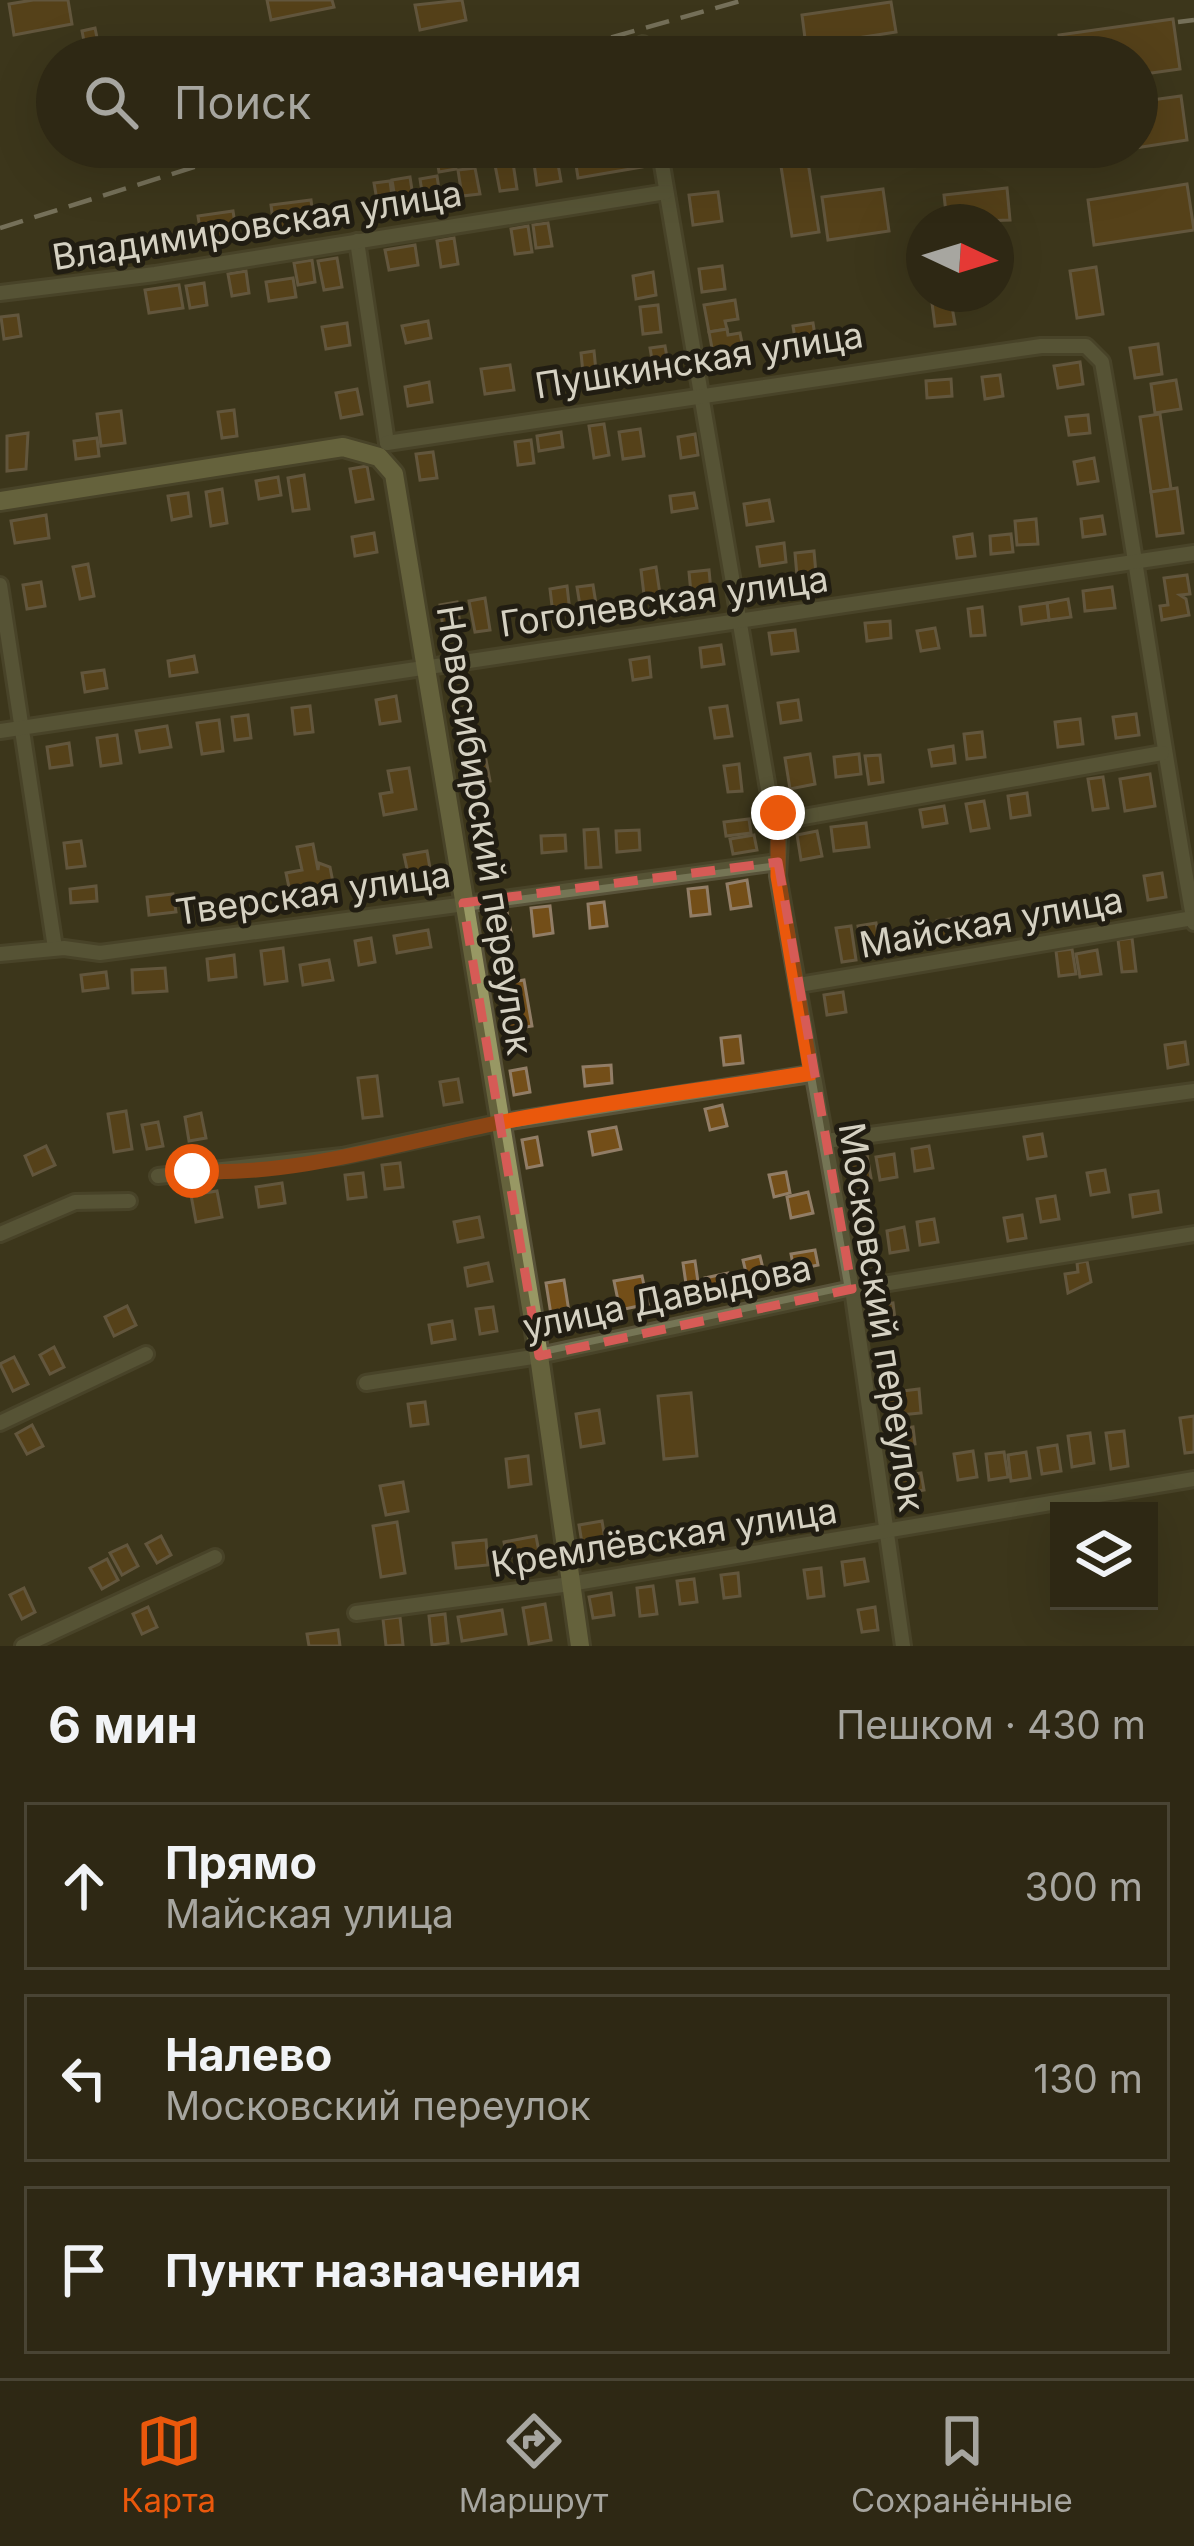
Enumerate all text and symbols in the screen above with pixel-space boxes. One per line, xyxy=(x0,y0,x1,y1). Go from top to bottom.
search box xyxy=(36,36,1158,168)
icon: search xyxy=(78,69,144,135)
text: Поиск xyxy=(174,75,311,130)
street label: Владимировская улица xyxy=(49,171,465,279)
north arrow xyxy=(906,204,1014,312)
street label: Пушкинская улица xyxy=(532,312,866,408)
street label: Гоголевская улица xyxy=(497,556,831,646)
street label: Новосибирский переулок xyxy=(428,602,542,1058)
route end xyxy=(751,786,805,840)
street label: Тверская улица xyxy=(173,852,453,934)
street label: Майская улица xyxy=(856,877,1126,967)
street label: Московский переулок xyxy=(830,1119,935,1515)
route start xyxy=(165,1144,219,1198)
street label: улица Давыдова xyxy=(519,1245,815,1349)
street label: Кремлёвская улица xyxy=(488,1488,840,1586)
map controls xyxy=(1050,1502,1158,1610)
button: layers xyxy=(1050,1502,1158,1610)
text: 6 мин xyxy=(48,1694,198,1755)
text: Пешком · 430 m xyxy=(836,1701,1146,1748)
text: Прямо xyxy=(165,1835,317,1890)
icon: ahead xyxy=(51,1853,117,1919)
text: 300 m xyxy=(1025,1863,1143,1910)
text: Майская улица xyxy=(165,1890,454,1937)
text: Налево xyxy=(165,2027,332,2082)
icon: left xyxy=(51,2045,117,2111)
text: 130 m xyxy=(1033,2055,1143,2102)
text: Московский переулок xyxy=(165,2082,591,2129)
icon: arrive xyxy=(51,2237,117,2303)
text: Пункт назначения xyxy=(165,2243,582,2298)
tab: Карта xyxy=(121,2408,216,2520)
tab: Маршрут xyxy=(459,2408,608,2520)
tab: Сохранённые xyxy=(851,2408,1073,2520)

